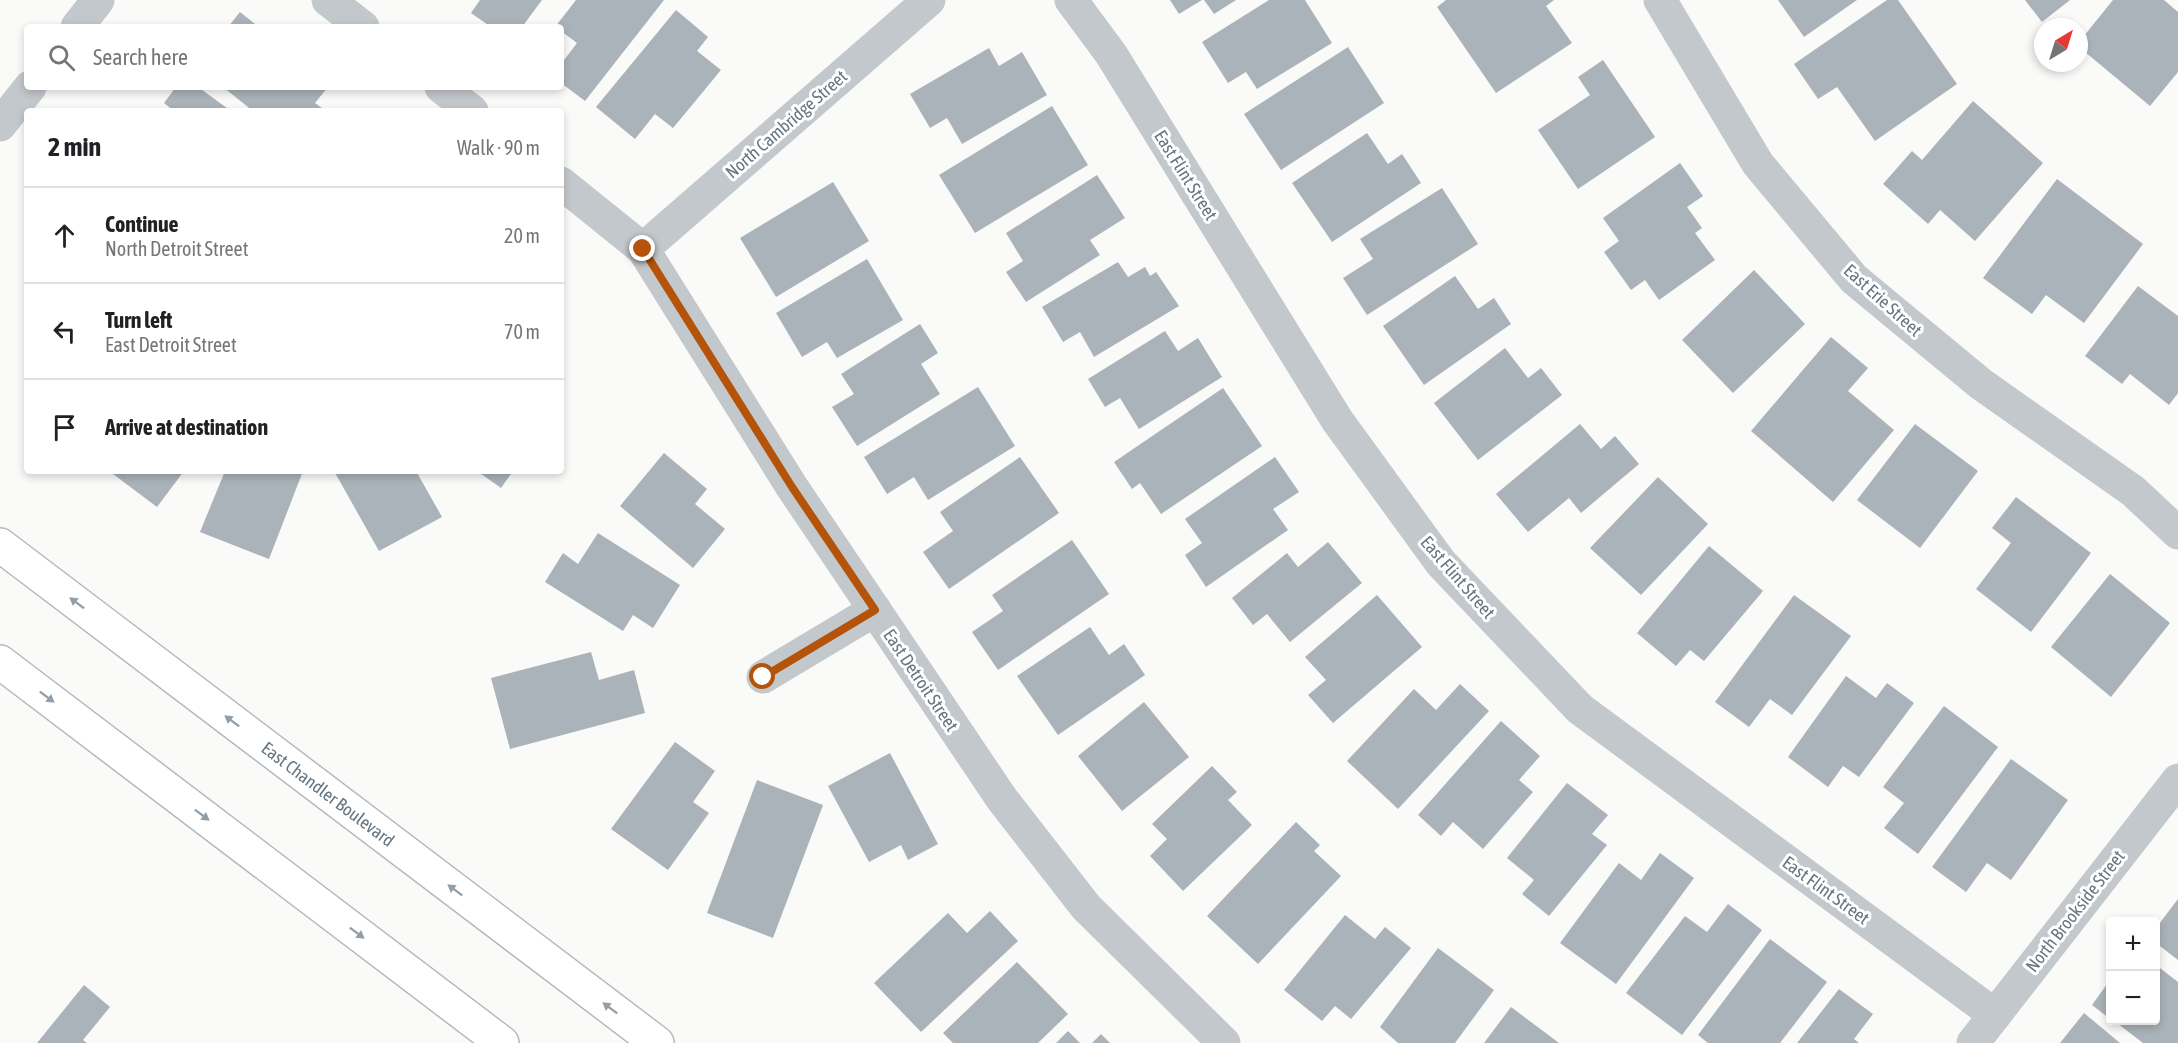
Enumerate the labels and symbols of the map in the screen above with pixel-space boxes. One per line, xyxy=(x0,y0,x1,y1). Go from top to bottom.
north arrow xyxy=(2034,18,2088,72)
street label: North Cambridge Street xyxy=(721,66,851,182)
street label: East Flint Street xyxy=(1150,126,1222,224)
route end xyxy=(629,235,655,261)
street label: East Erie Street xyxy=(1840,260,1926,340)
street label: East Flint Street xyxy=(1417,532,1499,622)
one-way arrow xyxy=(69,597,85,610)
street label: East Detroit Street xyxy=(879,625,963,735)
route start xyxy=(749,663,775,689)
one-way arrow xyxy=(38,691,54,703)
one-way arrow xyxy=(225,716,240,728)
street label: East Chandler Boulevard xyxy=(257,737,399,851)
one-way arrow xyxy=(194,809,210,821)
street label: North Brookside Street xyxy=(2021,846,2129,976)
street label: East Flint Street xyxy=(1779,852,1873,928)
one-way arrow xyxy=(447,884,462,896)
one-way arrow xyxy=(349,927,365,939)
one-way arrow xyxy=(603,1002,618,1014)

